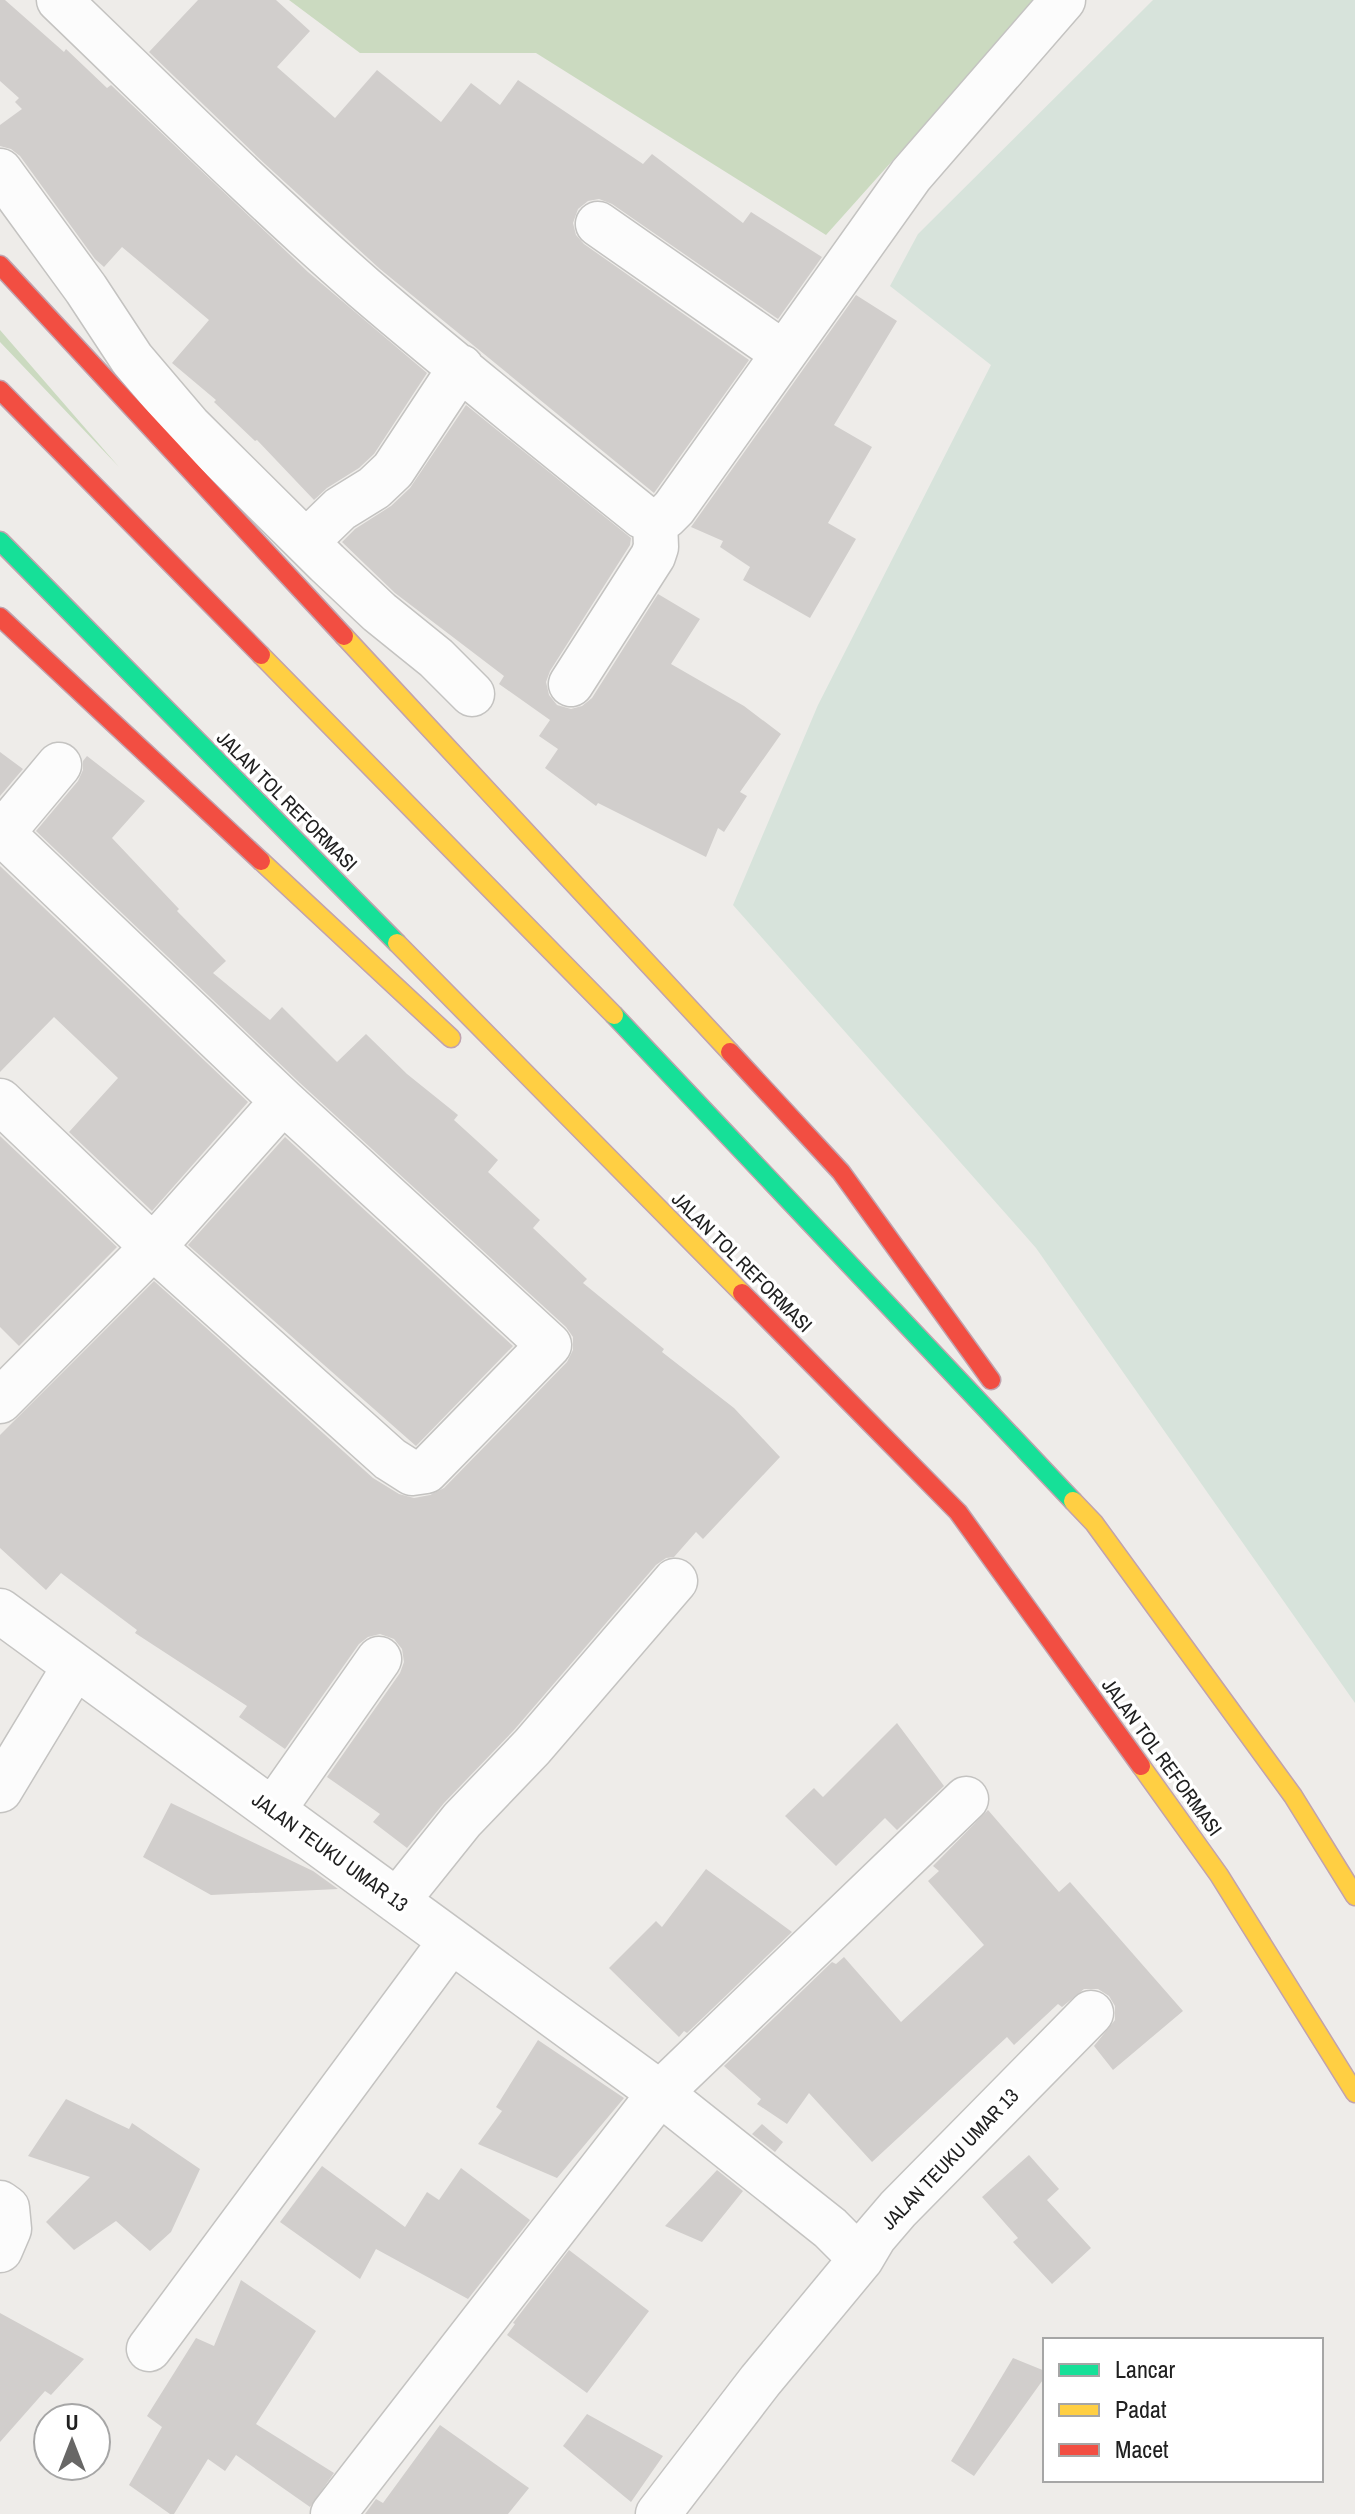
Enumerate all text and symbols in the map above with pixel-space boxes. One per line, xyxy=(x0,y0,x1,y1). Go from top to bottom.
street label: JALAN TOL REFORMASI xyxy=(211,724,364,877)
street label: JALAN TOL REFORMASI xyxy=(666,1185,819,1338)
street label: JALAN TOL REFORMASI xyxy=(1096,1673,1229,1841)
street label: JALAN TEUKU UMAR 13 xyxy=(247,1786,414,1917)
street label: JALAN TEUKU UMAR 13 xyxy=(875,2082,1024,2235)
legend xyxy=(1043,2338,1323,2482)
text: Lancar xyxy=(1115,2353,1176,2385)
text: Padat xyxy=(1115,2393,1167,2425)
north arrow xyxy=(32,2402,112,2482)
text: U xyxy=(65,2407,79,2437)
text: Macet xyxy=(1115,2433,1169,2465)

